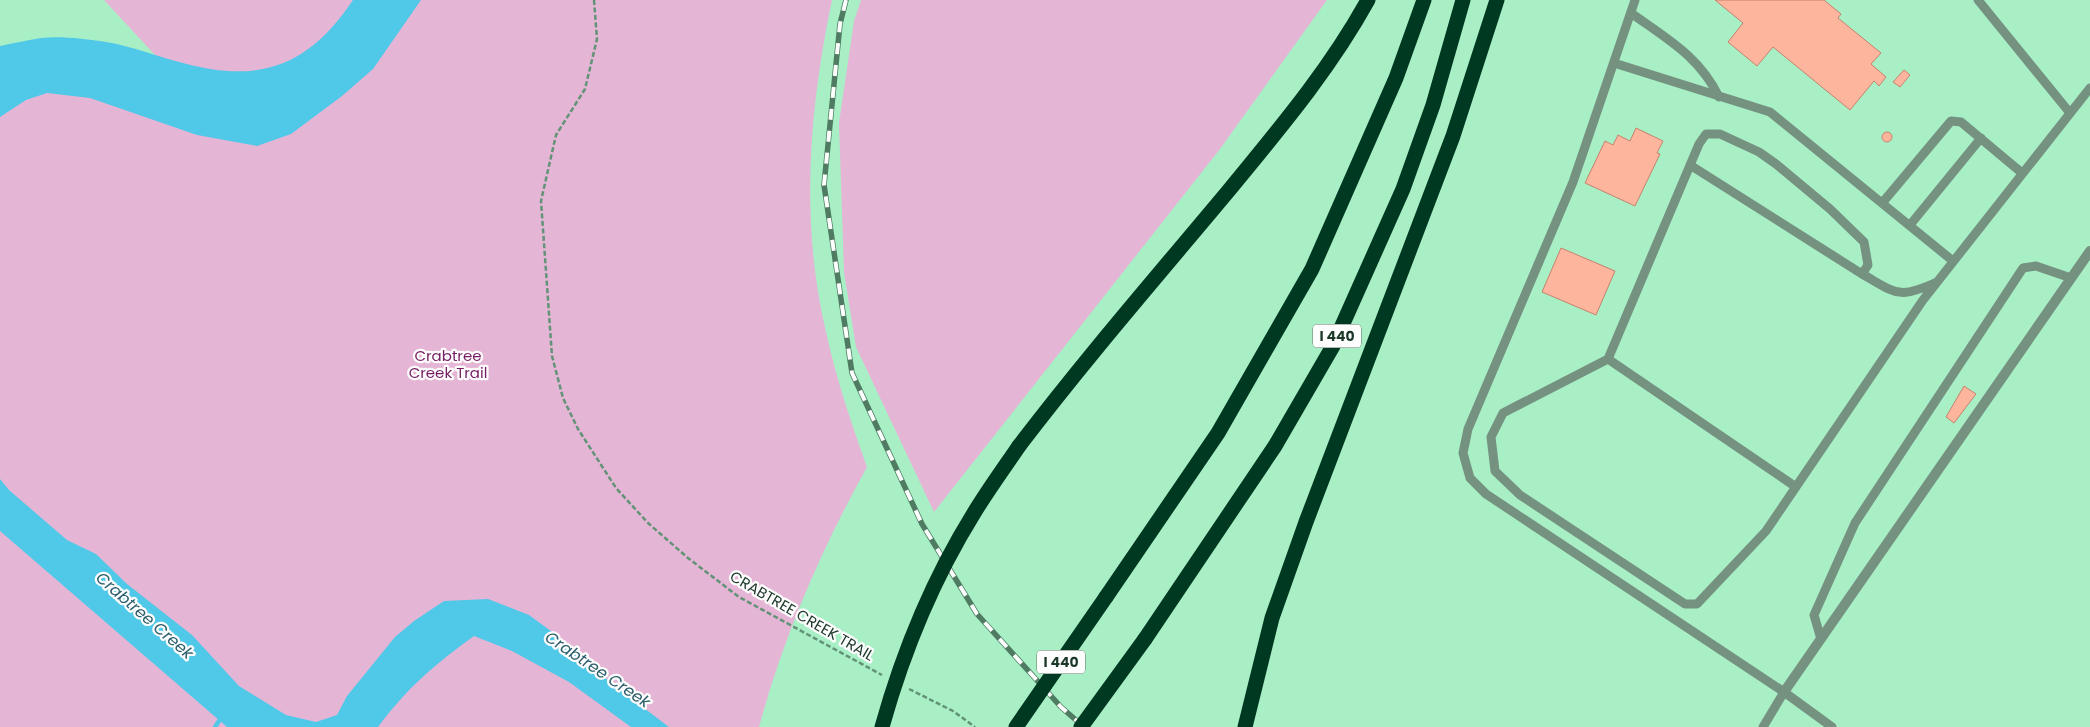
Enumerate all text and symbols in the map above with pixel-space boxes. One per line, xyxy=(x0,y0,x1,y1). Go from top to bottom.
road number: I 440 xyxy=(1313,324,1361,348)
park label: Crabtree Creek Trail xyxy=(409,345,487,383)
water label: Crabtree Creek xyxy=(91,566,199,665)
street label: CRABTREE CREEK TRAIL xyxy=(726,566,879,666)
water label: Crabtree Creek xyxy=(540,626,656,714)
road number: I 440 xyxy=(1037,650,1085,674)

